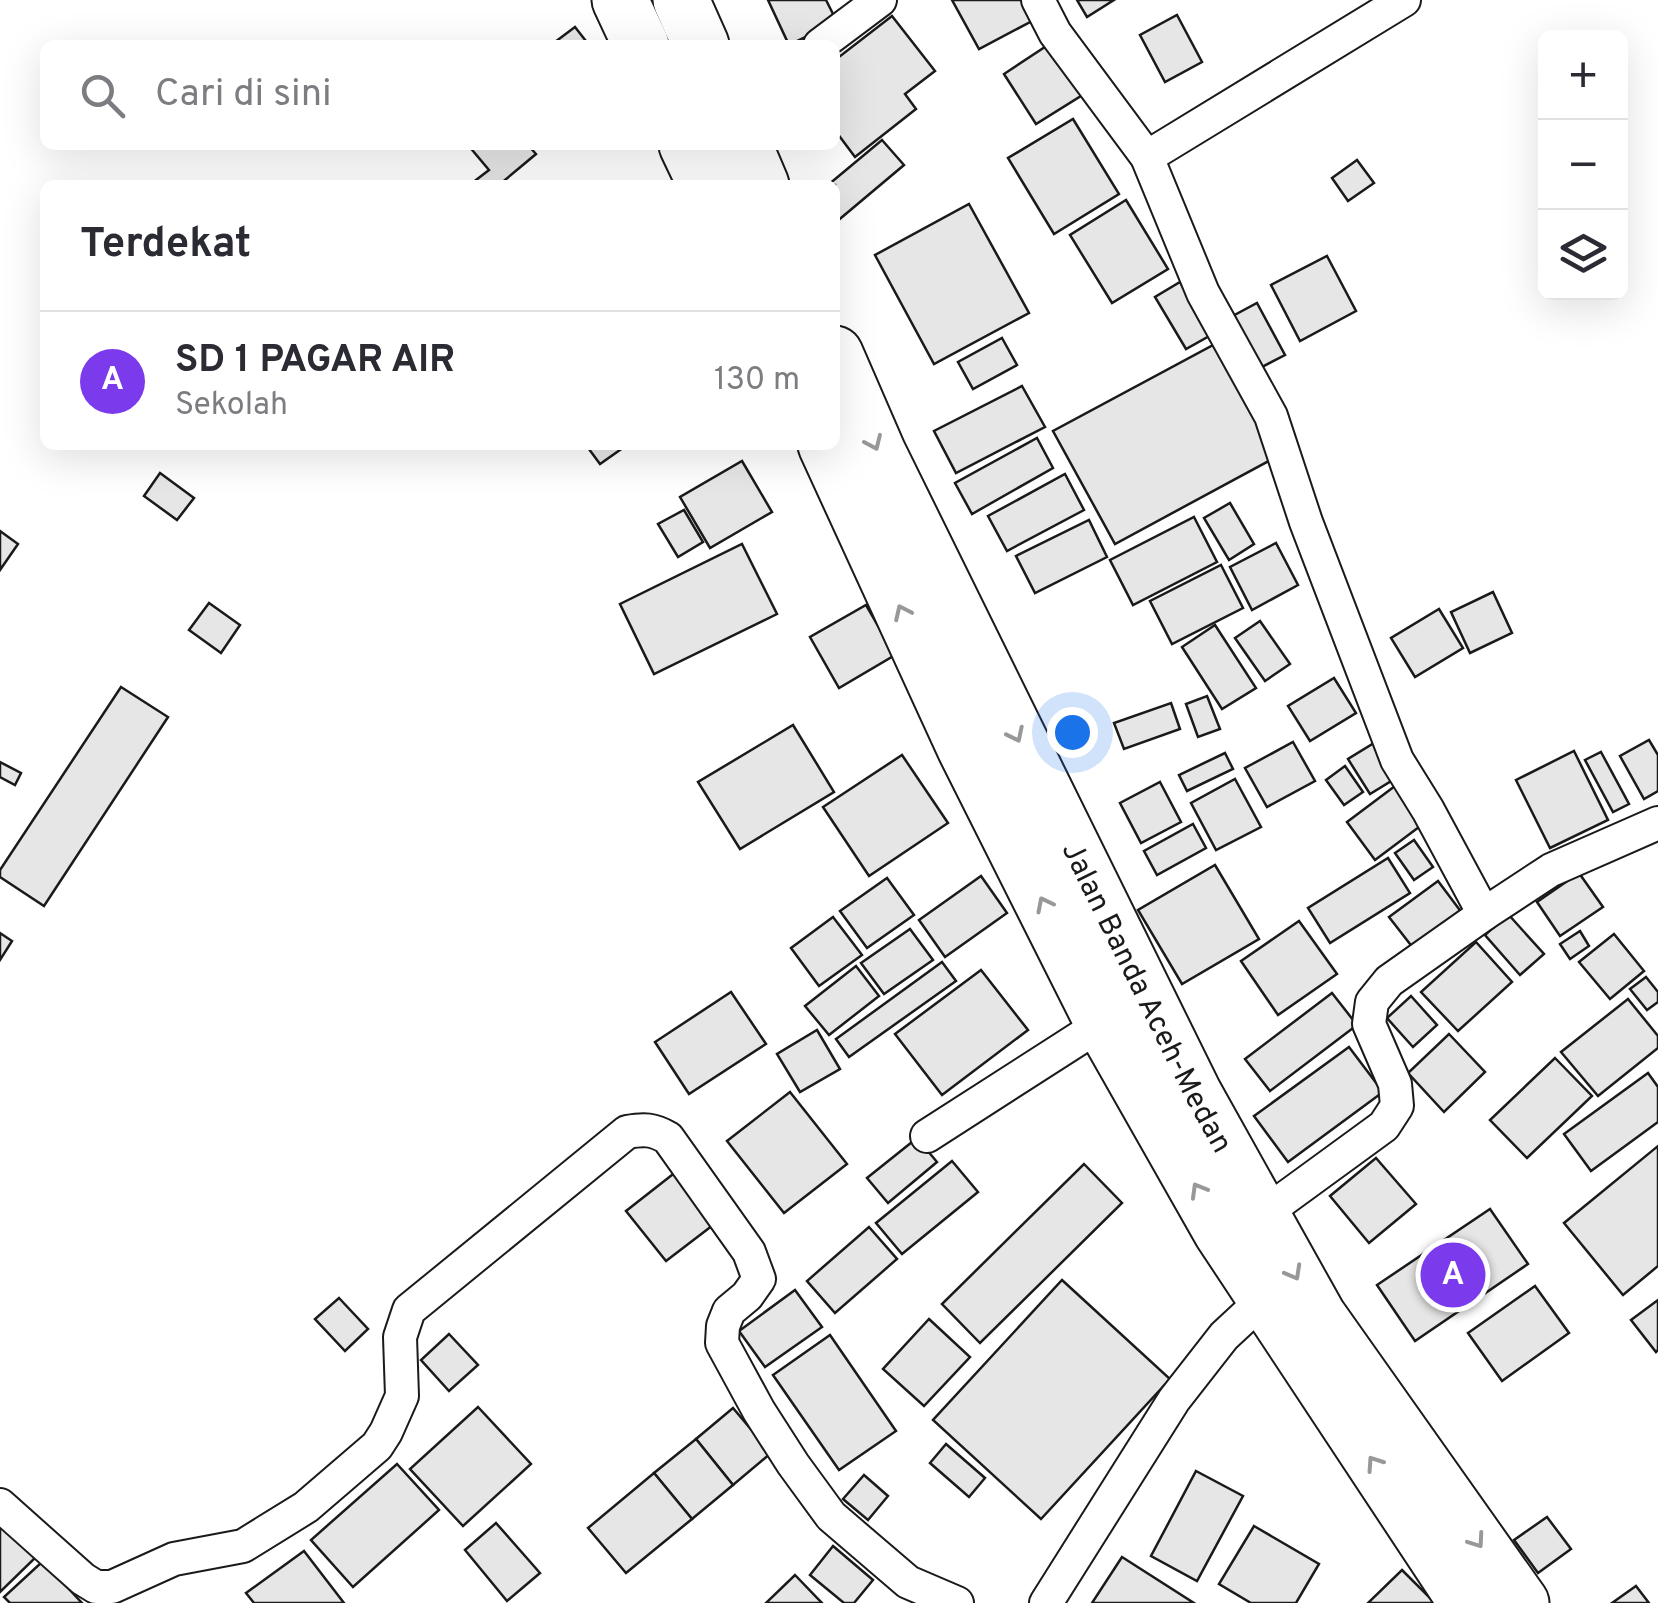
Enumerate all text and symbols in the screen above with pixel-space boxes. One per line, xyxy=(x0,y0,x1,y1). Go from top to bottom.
map controls xyxy=(1538,30,1628,300)
button: + xyxy=(1538,30,1628,120)
search box xyxy=(40,40,840,150)
icon: search xyxy=(75,68,130,123)
text: Cari di sini xyxy=(155,71,332,120)
button: − xyxy=(1538,120,1628,210)
button: layers xyxy=(1538,210,1628,300)
text: Terdekat xyxy=(80,219,251,272)
text: SD 1 PAGAR AIR xyxy=(175,337,455,386)
text: A xyxy=(101,361,124,401)
text: 130 m xyxy=(714,361,800,401)
text: Sekolah xyxy=(175,386,288,426)
one-way arrow xyxy=(862,433,882,451)
one-way arrow xyxy=(895,604,915,622)
your location xyxy=(1047,707,1098,758)
one-way arrow xyxy=(1004,725,1023,743)
street label: Jalan Banda Aceh-Medan xyxy=(1052,837,1239,1160)
one-way arrow xyxy=(1037,897,1056,915)
one-way arrow xyxy=(1191,1183,1211,1201)
pin: A xyxy=(1420,1238,1486,1312)
one-way arrow xyxy=(1281,1262,1301,1280)
one-way arrow xyxy=(1368,1456,1386,1475)
one-way arrow xyxy=(1465,1529,1483,1548)

